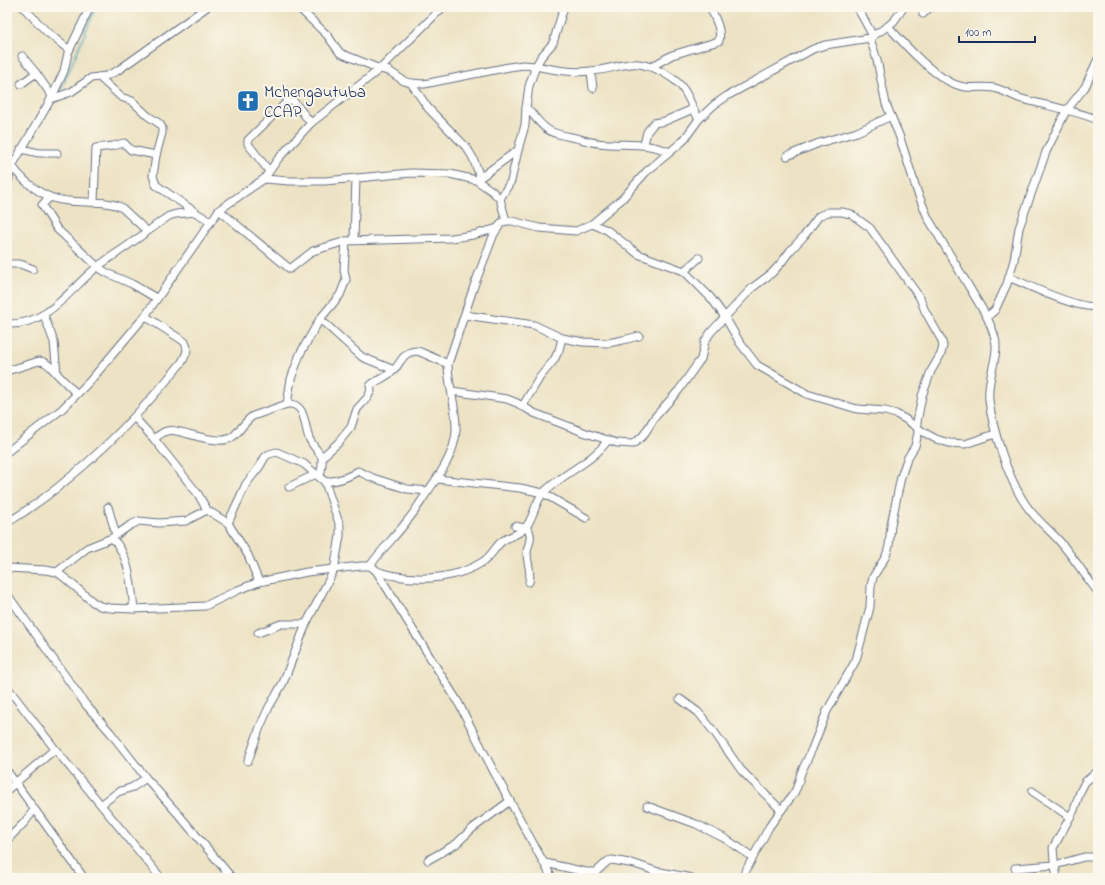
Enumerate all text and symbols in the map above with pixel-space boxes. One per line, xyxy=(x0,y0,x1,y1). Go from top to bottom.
scale bar xyxy=(959,18,1035,44)
text: 100 m xyxy=(965,24,992,42)
place label: Mchengautuba CCAP xyxy=(264,80,366,125)
church icon: Mchengautuba CCAP xyxy=(235,88,261,114)

